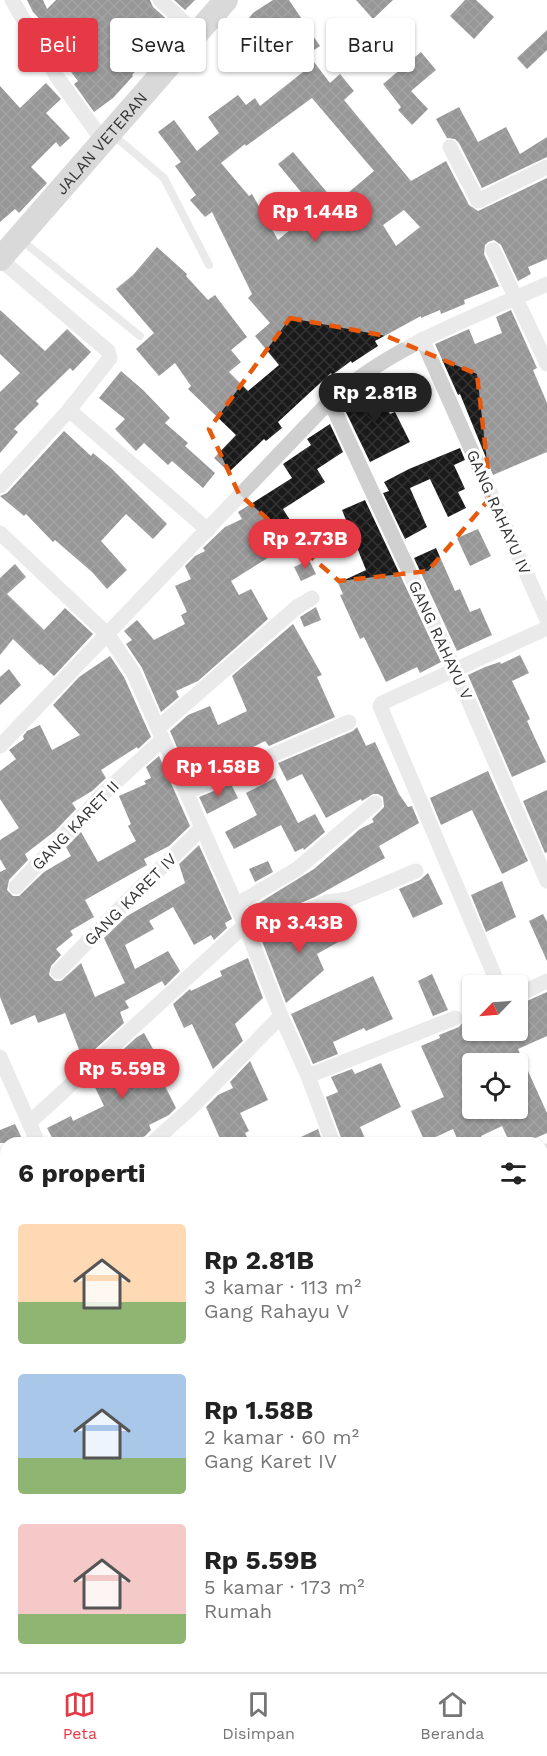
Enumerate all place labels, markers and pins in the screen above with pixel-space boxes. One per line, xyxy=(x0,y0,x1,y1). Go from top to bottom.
pin: Rp 1.44B xyxy=(253,192,377,243)
pin: Rp 2.81B xyxy=(313,373,437,424)
pin: Rp 2.73B xyxy=(243,519,367,570)
pin: Rp 1.58B xyxy=(156,747,280,798)
pin: Rp 3.43B xyxy=(237,903,361,954)
pin: Rp 5.59B xyxy=(60,1049,184,1100)

